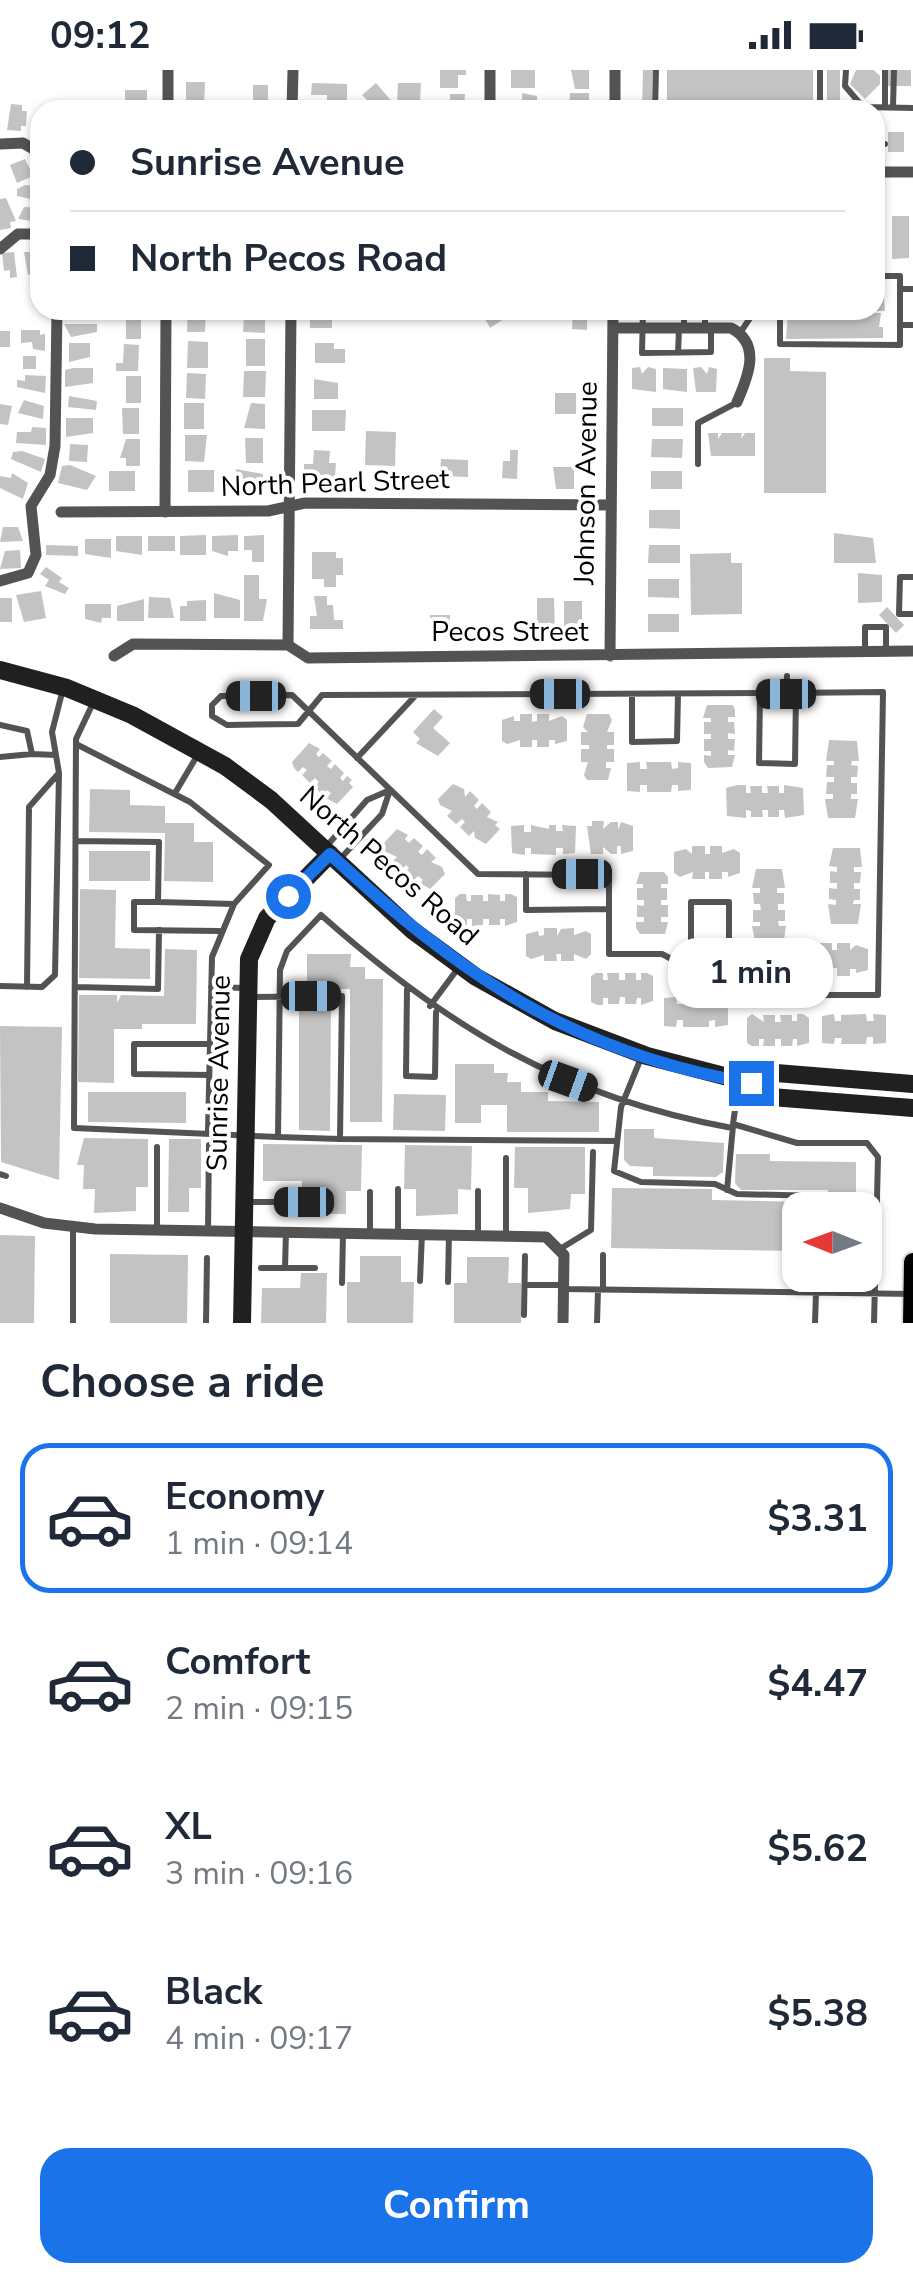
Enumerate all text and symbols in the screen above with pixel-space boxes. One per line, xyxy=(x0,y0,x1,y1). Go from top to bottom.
text: 09:12 xyxy=(50,10,151,61)
text: Sunrise Avenue xyxy=(130,137,404,188)
text: North Pecos Road xyxy=(130,233,447,284)
street label: Johnson Avenue xyxy=(565,381,607,586)
street label: North Pearl Street xyxy=(220,460,450,506)
street label: Pecos Street xyxy=(431,613,589,651)
car xyxy=(530,679,590,709)
car xyxy=(756,679,816,709)
car xyxy=(226,681,286,711)
street label: North Pecos Road xyxy=(291,778,487,954)
car xyxy=(552,859,612,889)
route start xyxy=(266,874,311,919)
callout: 1 min xyxy=(668,938,834,1008)
text: 1 min xyxy=(709,951,792,994)
street label: Sunrise Avenue xyxy=(198,975,240,1171)
car xyxy=(281,981,341,1011)
car xyxy=(535,1057,601,1105)
route end xyxy=(729,1061,774,1106)
car xyxy=(274,1187,334,1217)
north arrow xyxy=(782,1192,882,1292)
map controls xyxy=(782,1192,882,1292)
text: Choose a ride xyxy=(40,1352,325,1413)
text: Economy xyxy=(165,1471,324,1522)
icon: car xyxy=(45,1473,135,1563)
text: $3.31 xyxy=(767,1493,868,1544)
text: 1 min · 09:14 xyxy=(165,1522,353,1565)
text: Comfort xyxy=(165,1636,310,1687)
icon: car xyxy=(45,1638,135,1728)
text: $4.47 xyxy=(767,1658,868,1709)
text: 2 min · 09:15 xyxy=(165,1687,353,1730)
text: XL xyxy=(165,1801,212,1852)
icon: car xyxy=(45,1803,135,1893)
text: $5.62 xyxy=(767,1823,868,1874)
text: 3 min · 09:16 xyxy=(165,1852,353,1895)
text: Black xyxy=(165,1966,262,2017)
icon: car xyxy=(45,1968,135,2058)
text: $5.38 xyxy=(767,1988,868,2039)
text: 4 min · 09:17 xyxy=(165,2017,353,2060)
button: Confirm xyxy=(40,2148,873,2263)

